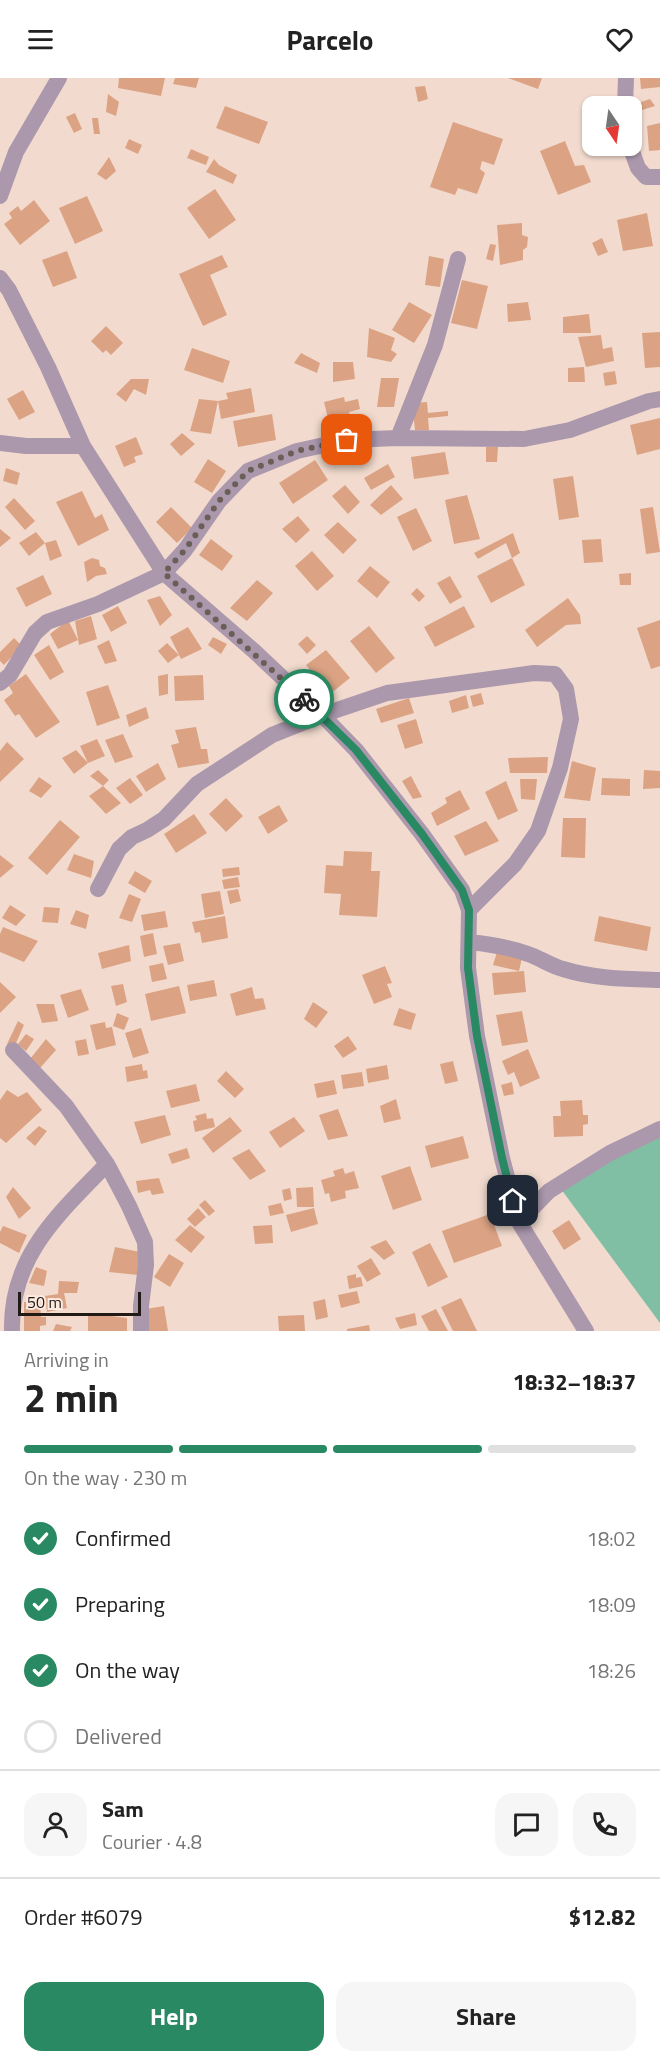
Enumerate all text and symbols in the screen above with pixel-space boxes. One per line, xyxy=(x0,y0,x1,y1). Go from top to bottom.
text: Parcelo xyxy=(287,19,373,60)
icon: menu xyxy=(24,23,57,56)
icon: heart xyxy=(603,23,636,56)
north arrow xyxy=(582,96,642,156)
map controls xyxy=(582,96,642,156)
pin xyxy=(321,414,372,465)
icon: bag xyxy=(330,423,363,456)
courier xyxy=(274,669,334,729)
icon: bike xyxy=(288,683,321,716)
pin xyxy=(487,1175,538,1226)
icon: home xyxy=(496,1184,529,1217)
scale bar xyxy=(18,1289,141,1316)
text: 50 m xyxy=(27,1290,62,1314)
text: Arriving in xyxy=(24,1344,109,1375)
text: 18:32–18:37 xyxy=(513,1365,636,1399)
text: 2 min xyxy=(24,1368,119,1427)
text: On the way · 230 m xyxy=(24,1462,187,1493)
text: Confirmed xyxy=(75,1521,171,1555)
icon: check xyxy=(24,1522,57,1555)
text: 18:02 xyxy=(587,1523,636,1554)
text: Preparing xyxy=(75,1587,165,1621)
icon: check xyxy=(24,1588,57,1621)
text: 18:09 xyxy=(587,1589,636,1620)
text: On the way xyxy=(75,1653,180,1687)
icon: check xyxy=(24,1654,57,1687)
text: 18:26 xyxy=(587,1655,636,1686)
text: Delivered xyxy=(75,1719,162,1753)
text: Sam xyxy=(102,1792,144,1826)
button: person xyxy=(24,1793,87,1856)
button: chat xyxy=(495,1793,558,1856)
button: phone xyxy=(573,1793,636,1856)
text: Courier · 4.8 xyxy=(102,1826,202,1857)
text: Order #6079 xyxy=(24,1900,143,1934)
text: $12.82 xyxy=(569,1900,636,1934)
button: Help xyxy=(24,1982,324,2051)
button: Share xyxy=(336,1982,636,2051)

